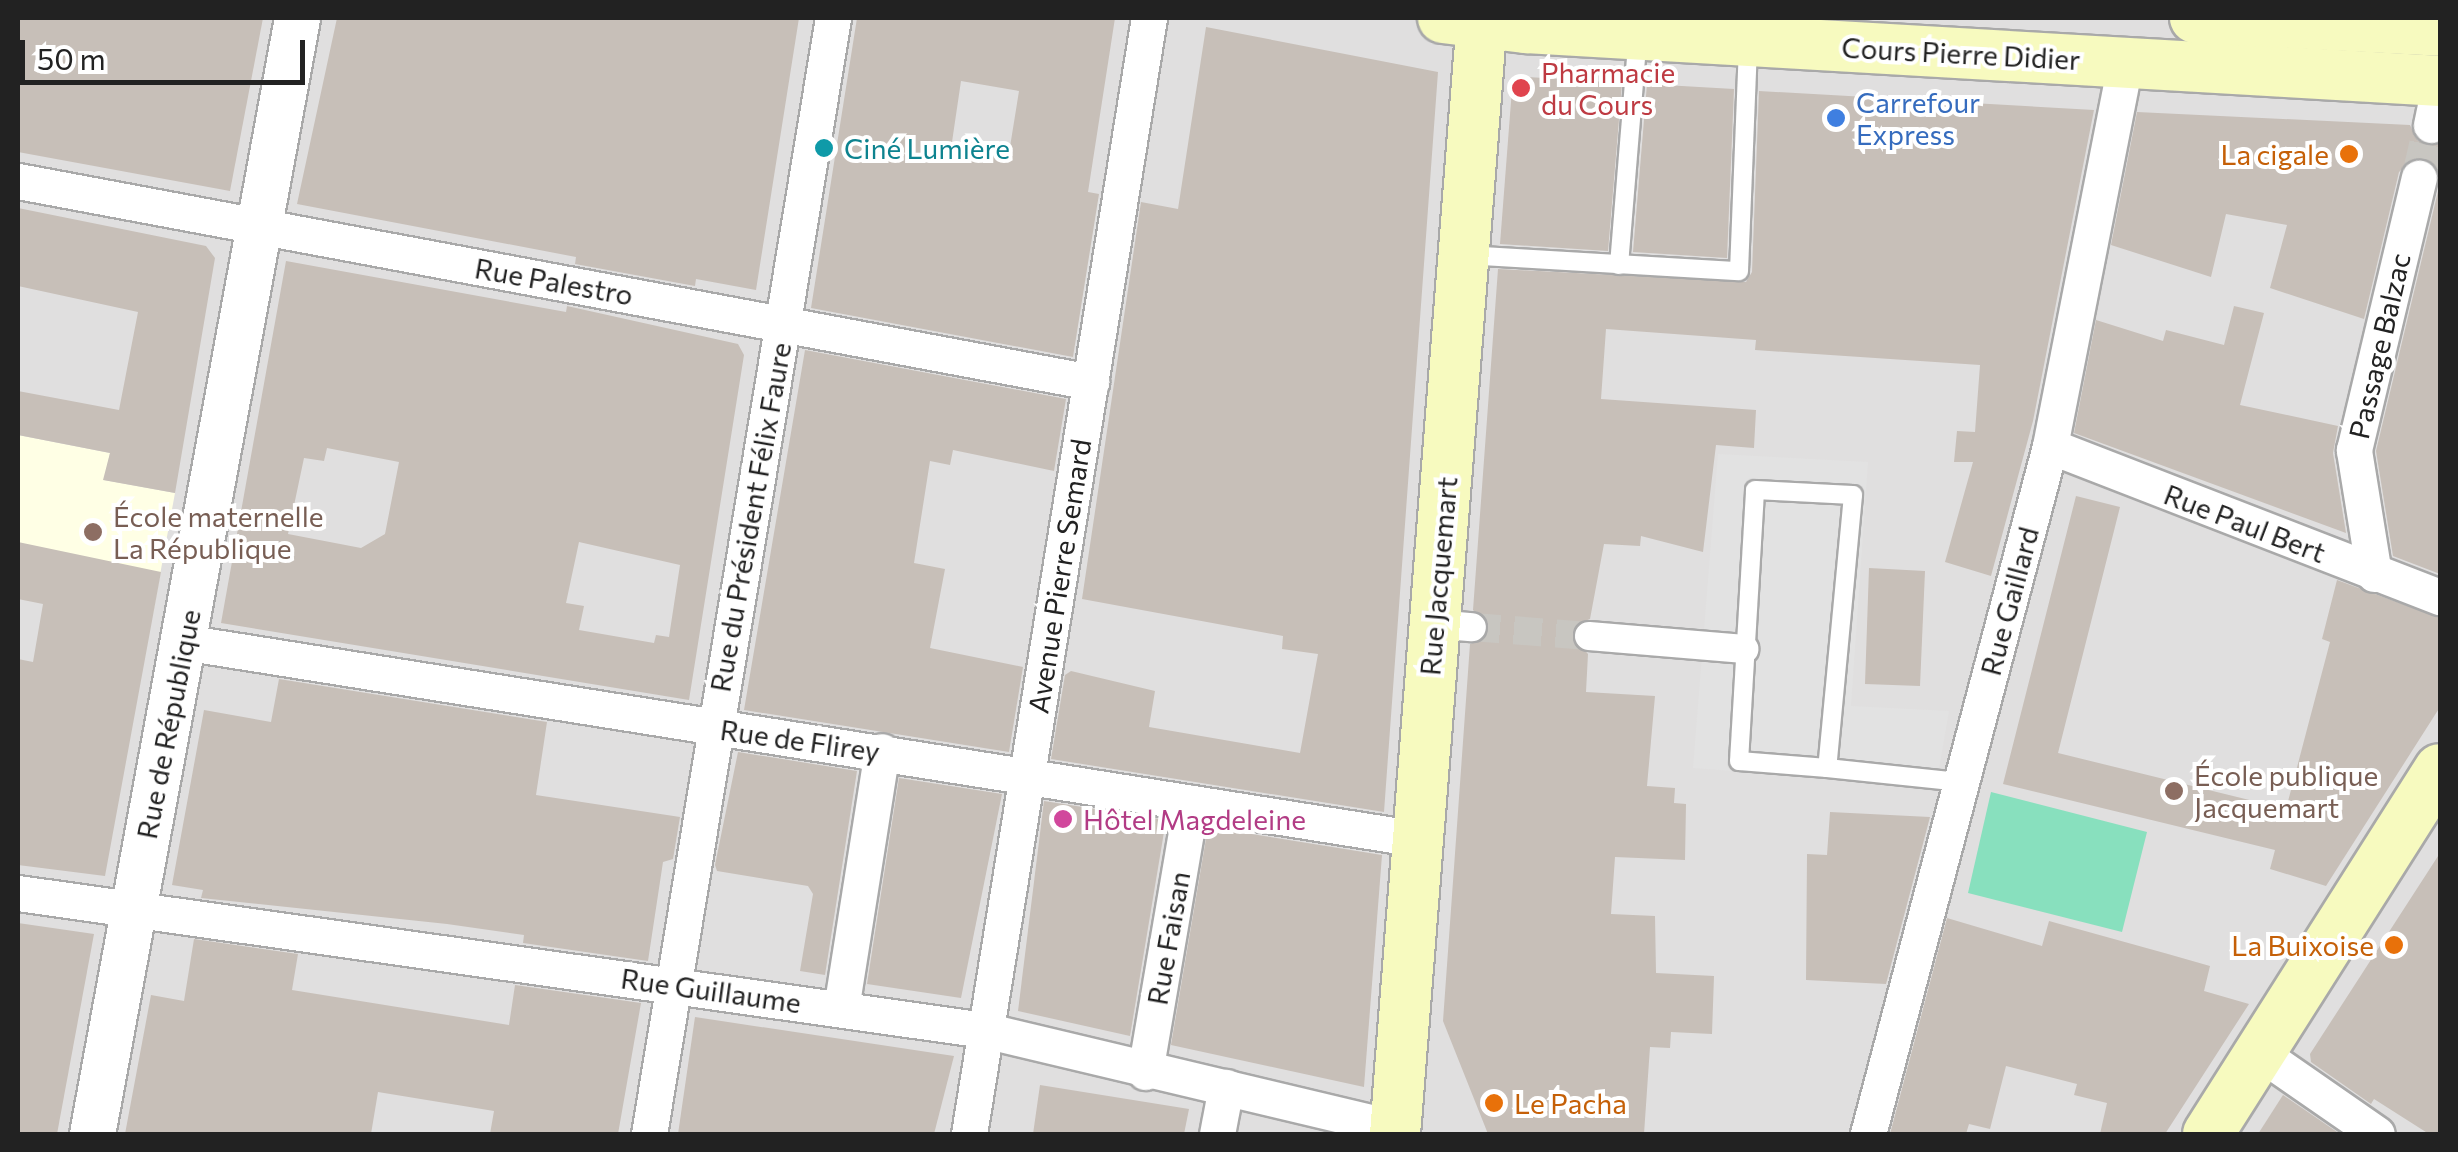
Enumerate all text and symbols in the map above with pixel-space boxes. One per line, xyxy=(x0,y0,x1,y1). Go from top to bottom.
scale bar xyxy=(25,20,310,82)
street label: Cours Pierre Didier xyxy=(1841,30,2081,76)
text: 50 m xyxy=(37,39,106,76)
place label: Pharmacie du Cours xyxy=(1541,55,1675,121)
marker: Pharmacie du Cours xyxy=(1510,77,1532,99)
place label: Carrefour Express xyxy=(1856,85,1980,151)
marker: Carrefour Express xyxy=(1825,107,1847,129)
place label: Ciné Lumière xyxy=(844,131,1010,165)
marker: Ciné Lumière xyxy=(813,137,835,159)
place label: La cigale xyxy=(2220,137,2329,171)
marker: La cigale xyxy=(2338,143,2360,165)
street label: Passage Balzac xyxy=(2341,250,2417,442)
street label: Rue Palestro xyxy=(472,251,636,311)
street label: Rue du Président Félix Faure xyxy=(703,340,797,694)
street label: Avenue Pierre Semard xyxy=(1021,436,1097,716)
street label: Rue Jacquemart xyxy=(1413,475,1463,677)
street label: Rue Paul Bert xyxy=(2160,477,2330,569)
place label: École maternelle La République xyxy=(113,499,324,565)
marker: École maternelle La République xyxy=(82,521,104,543)
street label: Rue Gaillard xyxy=(1973,523,2045,679)
street label: Rue de République xyxy=(129,606,207,842)
street label: Rue de Flirey xyxy=(718,712,882,768)
place label: École publique Jacquemart xyxy=(2194,758,2378,824)
marker: École publique Jacquemart xyxy=(2163,780,2185,802)
place label: Hôtel Magdeleine xyxy=(1083,802,1306,836)
marker: Hôtel Magdeleine xyxy=(1052,808,1074,830)
street label: Rue Faisan xyxy=(1140,869,1196,1007)
place label: La Buixoise xyxy=(2231,928,2374,962)
marker: La Buixoise xyxy=(2383,934,2405,956)
street label: Rue Guillaume xyxy=(619,961,803,1019)
place label: Le Pacha xyxy=(1514,1086,1627,1120)
marker: Le Pacha xyxy=(1483,1092,1505,1114)

